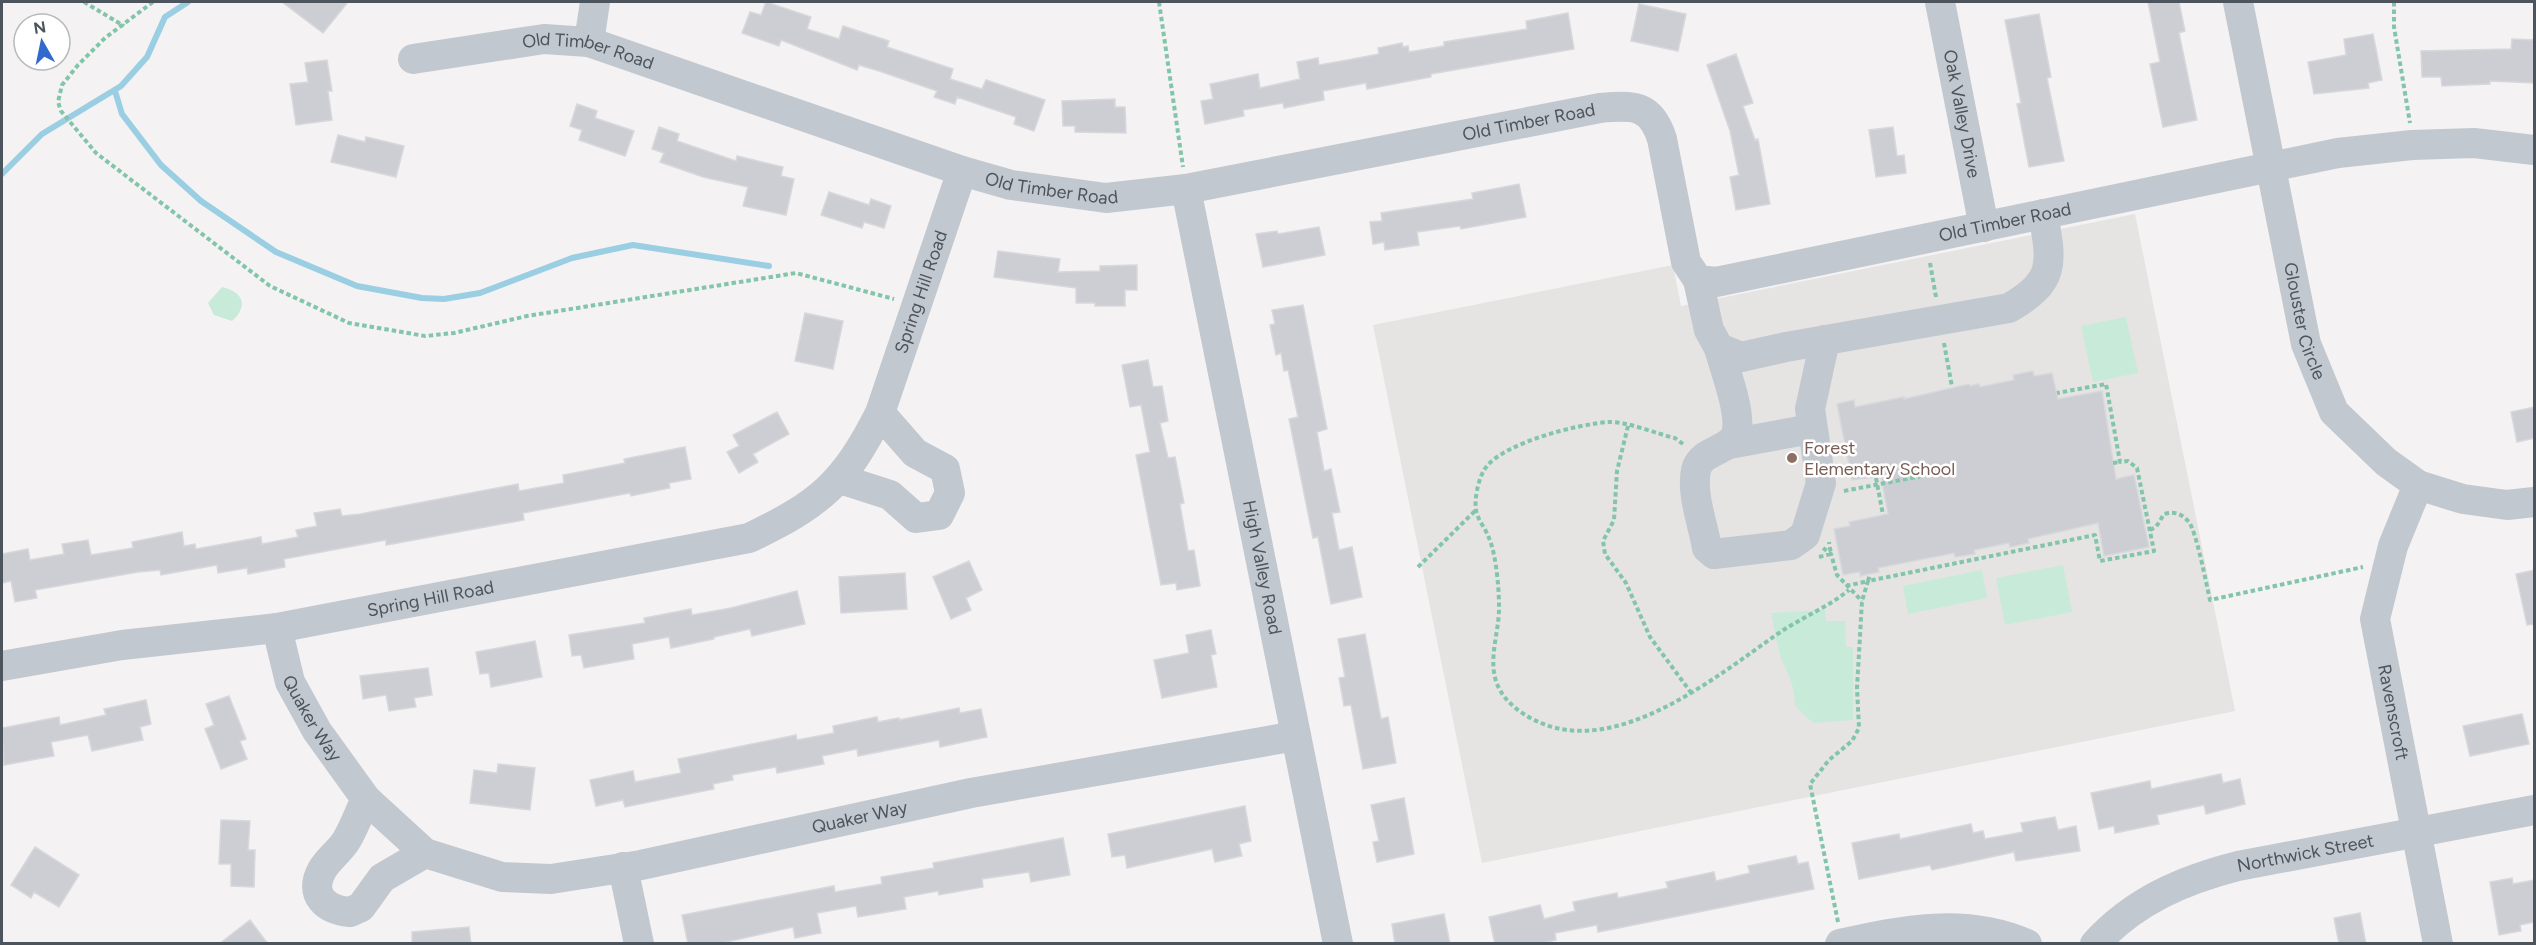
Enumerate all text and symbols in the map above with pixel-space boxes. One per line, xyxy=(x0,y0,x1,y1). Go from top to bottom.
north arrow xyxy=(12,12,72,72)
text: N xyxy=(32,17,47,38)
street label: Old Timber Road xyxy=(521,28,657,75)
street label: Oak Valley Drive xyxy=(1939,48,1985,180)
street label: Old Timber Road xyxy=(1461,98,1597,146)
street label: Old Timber Road xyxy=(982,167,1119,209)
street label: Old Timber Road xyxy=(1937,198,2073,247)
street label: Spring Hill Road xyxy=(890,227,952,356)
street label: Glouster Circle xyxy=(2279,261,2331,383)
place label: Forest Elementary School xyxy=(1804,437,1955,480)
marker: Forest Elementary School xyxy=(1785,451,1799,465)
street label: High Valley Road xyxy=(1238,498,1286,637)
street label: Spring Hill Road xyxy=(365,576,496,622)
street label: Ravenscroft xyxy=(2373,662,2413,762)
street label: Quaker Way xyxy=(277,671,347,766)
street label: Quaker Way xyxy=(810,796,910,838)
street label: Northwick Street xyxy=(2235,829,2376,877)

